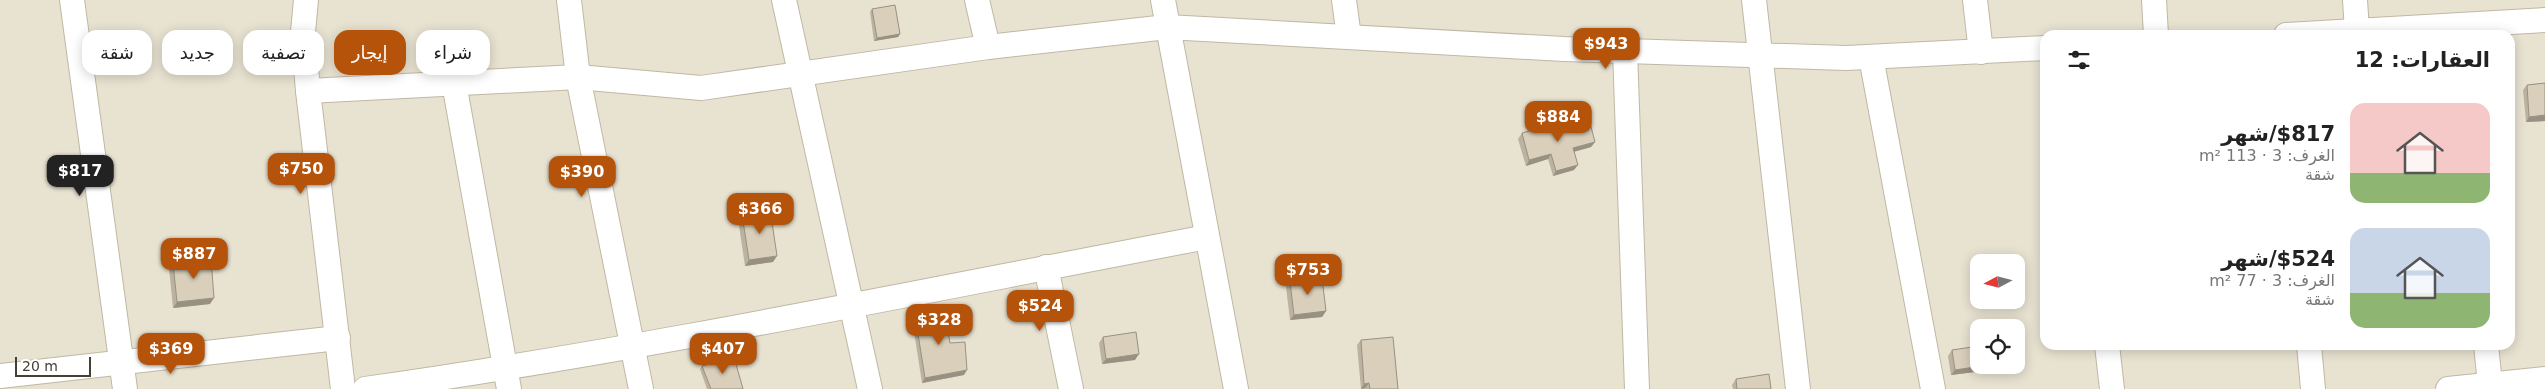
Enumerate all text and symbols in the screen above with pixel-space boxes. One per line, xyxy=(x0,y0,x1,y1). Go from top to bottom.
pin: $943 xyxy=(1576,28,1636,70)
chip: شقة xyxy=(82,30,152,75)
chip: جديد xyxy=(162,30,233,75)
chip: تصفية xyxy=(243,30,324,75)
chip: إيجار xyxy=(334,30,406,75)
chip: شراء xyxy=(416,30,490,75)
text: $943 xyxy=(1584,34,1628,53)
icon: filters xyxy=(2065,46,2093,74)
text: العقارات: 12 xyxy=(2355,48,2490,72)
pin: $884 xyxy=(1528,100,1588,143)
text: $884 xyxy=(1536,107,1580,126)
text: $817/شهر xyxy=(2221,122,2335,146)
icon: home xyxy=(2390,123,2450,183)
text: الغرف: 3 · 113 m² xyxy=(2199,146,2335,165)
pin: $750 xyxy=(271,152,331,195)
pin: $817 xyxy=(50,154,110,197)
pin: $390 xyxy=(552,156,612,198)
text: $750 xyxy=(279,159,323,178)
text: $817 xyxy=(58,161,102,180)
text: $390 xyxy=(560,162,604,181)
text: شقة xyxy=(2305,165,2335,184)
pin: $366 xyxy=(730,192,790,235)
text: $366 xyxy=(738,199,782,218)
pin: $887 xyxy=(164,238,224,280)
text: $887 xyxy=(172,244,216,263)
text: $524/شهر xyxy=(2221,247,2335,271)
icon: home xyxy=(2390,248,2450,308)
pin: $753 xyxy=(1278,254,1338,296)
north arrow xyxy=(1970,254,2025,309)
map controls xyxy=(1970,254,2025,374)
text: $753 xyxy=(1286,260,1330,279)
text: الغرف: 3 · 77 m² xyxy=(2209,271,2335,290)
pin: $524 xyxy=(1010,290,1070,332)
text: شقة xyxy=(2305,290,2335,309)
text: $524 xyxy=(1018,296,1062,315)
pin: $328 xyxy=(909,304,969,346)
text: $328 xyxy=(917,310,961,329)
button: locate xyxy=(1970,319,2025,374)
pin: $369 xyxy=(141,332,201,375)
pin: $407 xyxy=(693,332,753,375)
text: $369 xyxy=(149,339,193,358)
text: $407 xyxy=(701,339,745,358)
scale bar xyxy=(15,354,91,377)
text: 20 m xyxy=(22,358,58,374)

